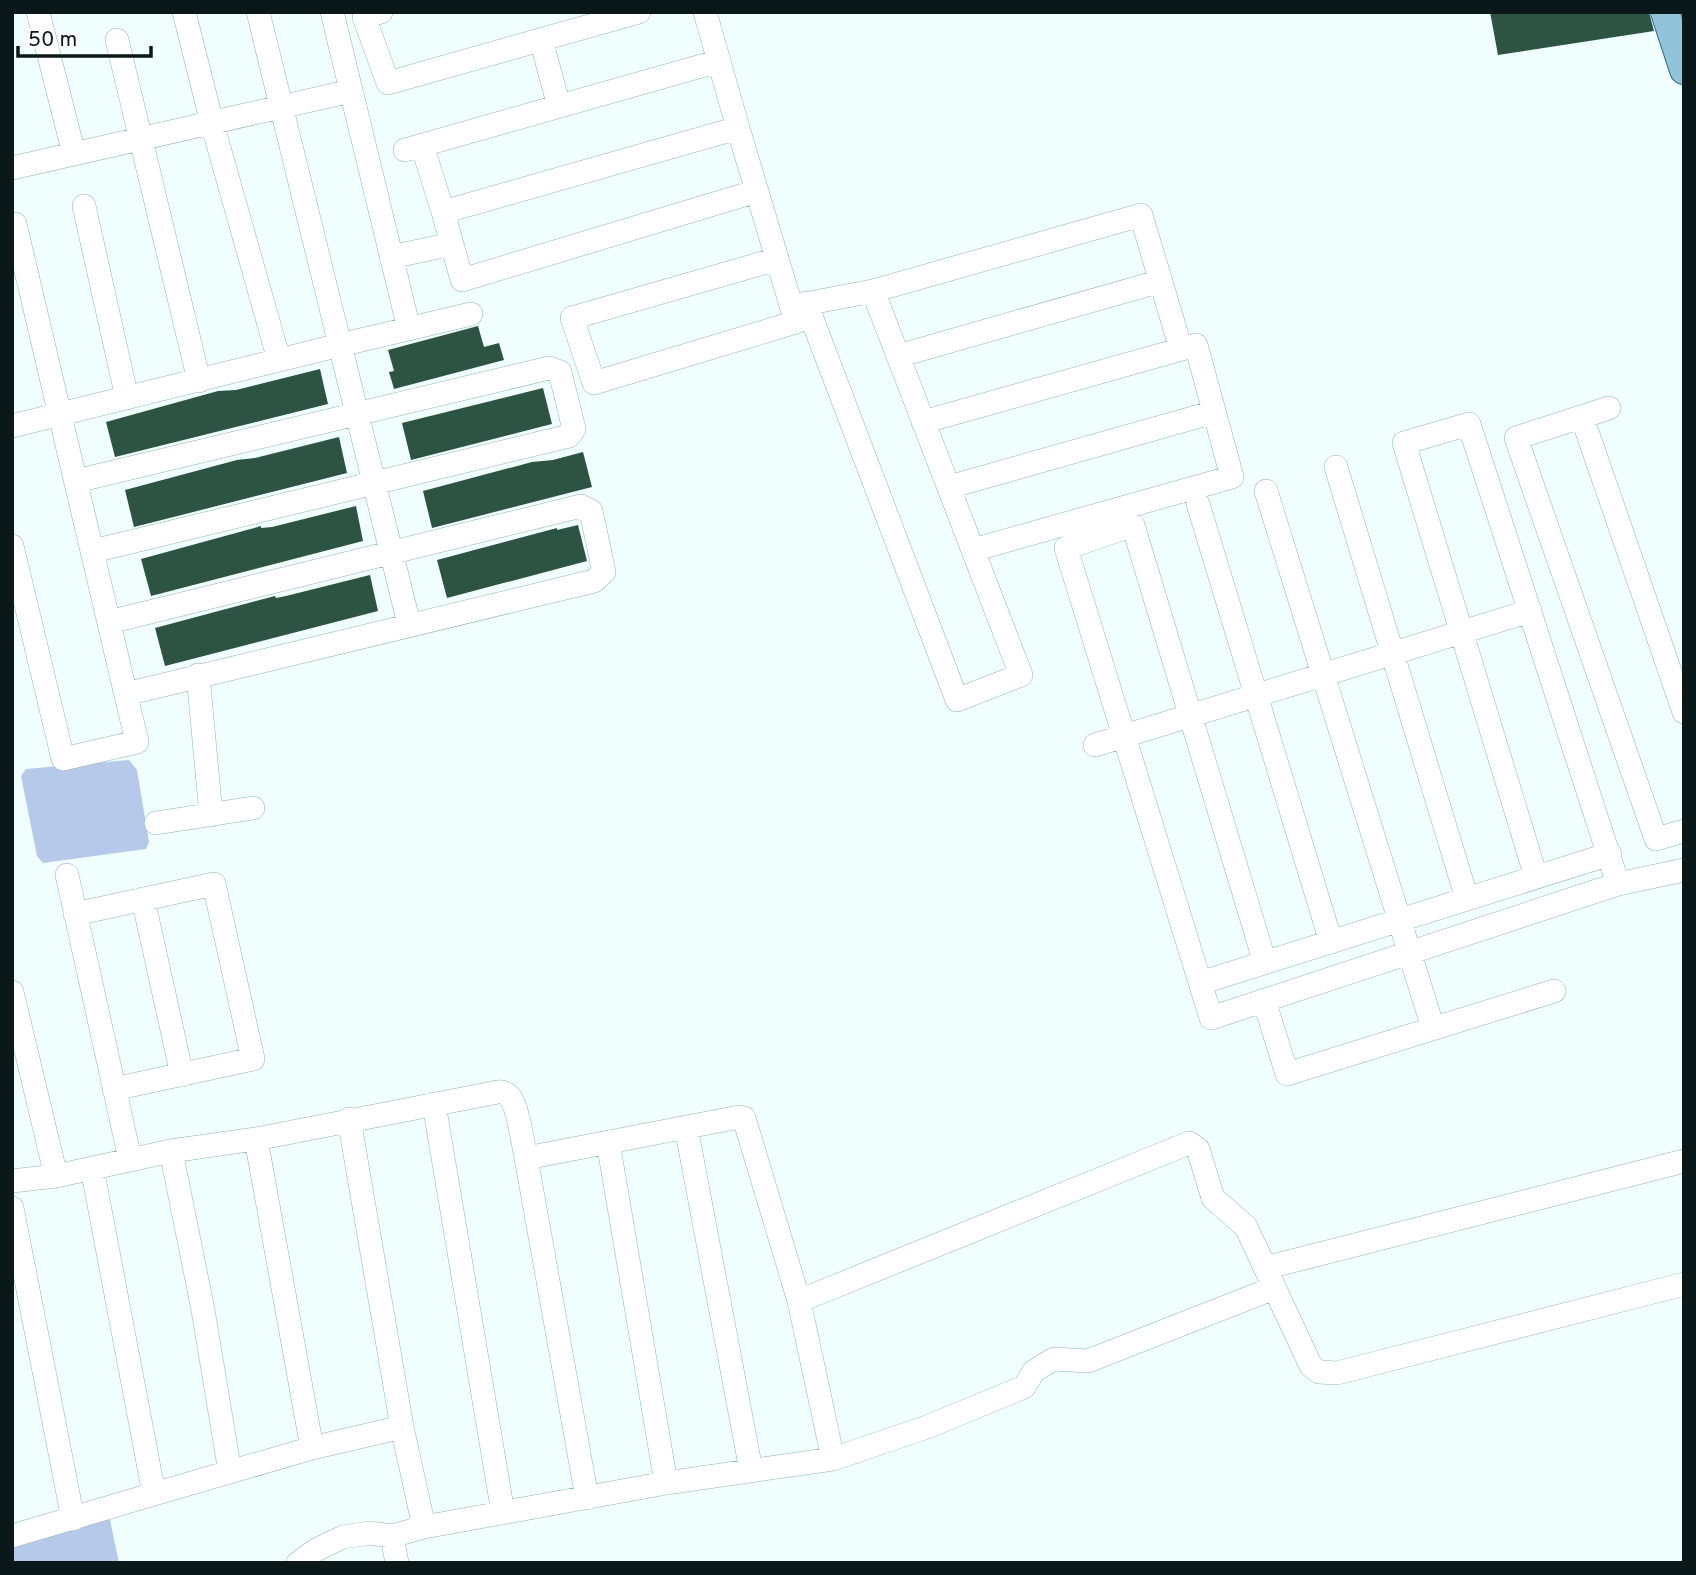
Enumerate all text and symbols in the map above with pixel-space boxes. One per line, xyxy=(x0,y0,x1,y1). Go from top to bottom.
scale bar xyxy=(18,14,150,58)
text: 50 m xyxy=(28,27,77,54)

